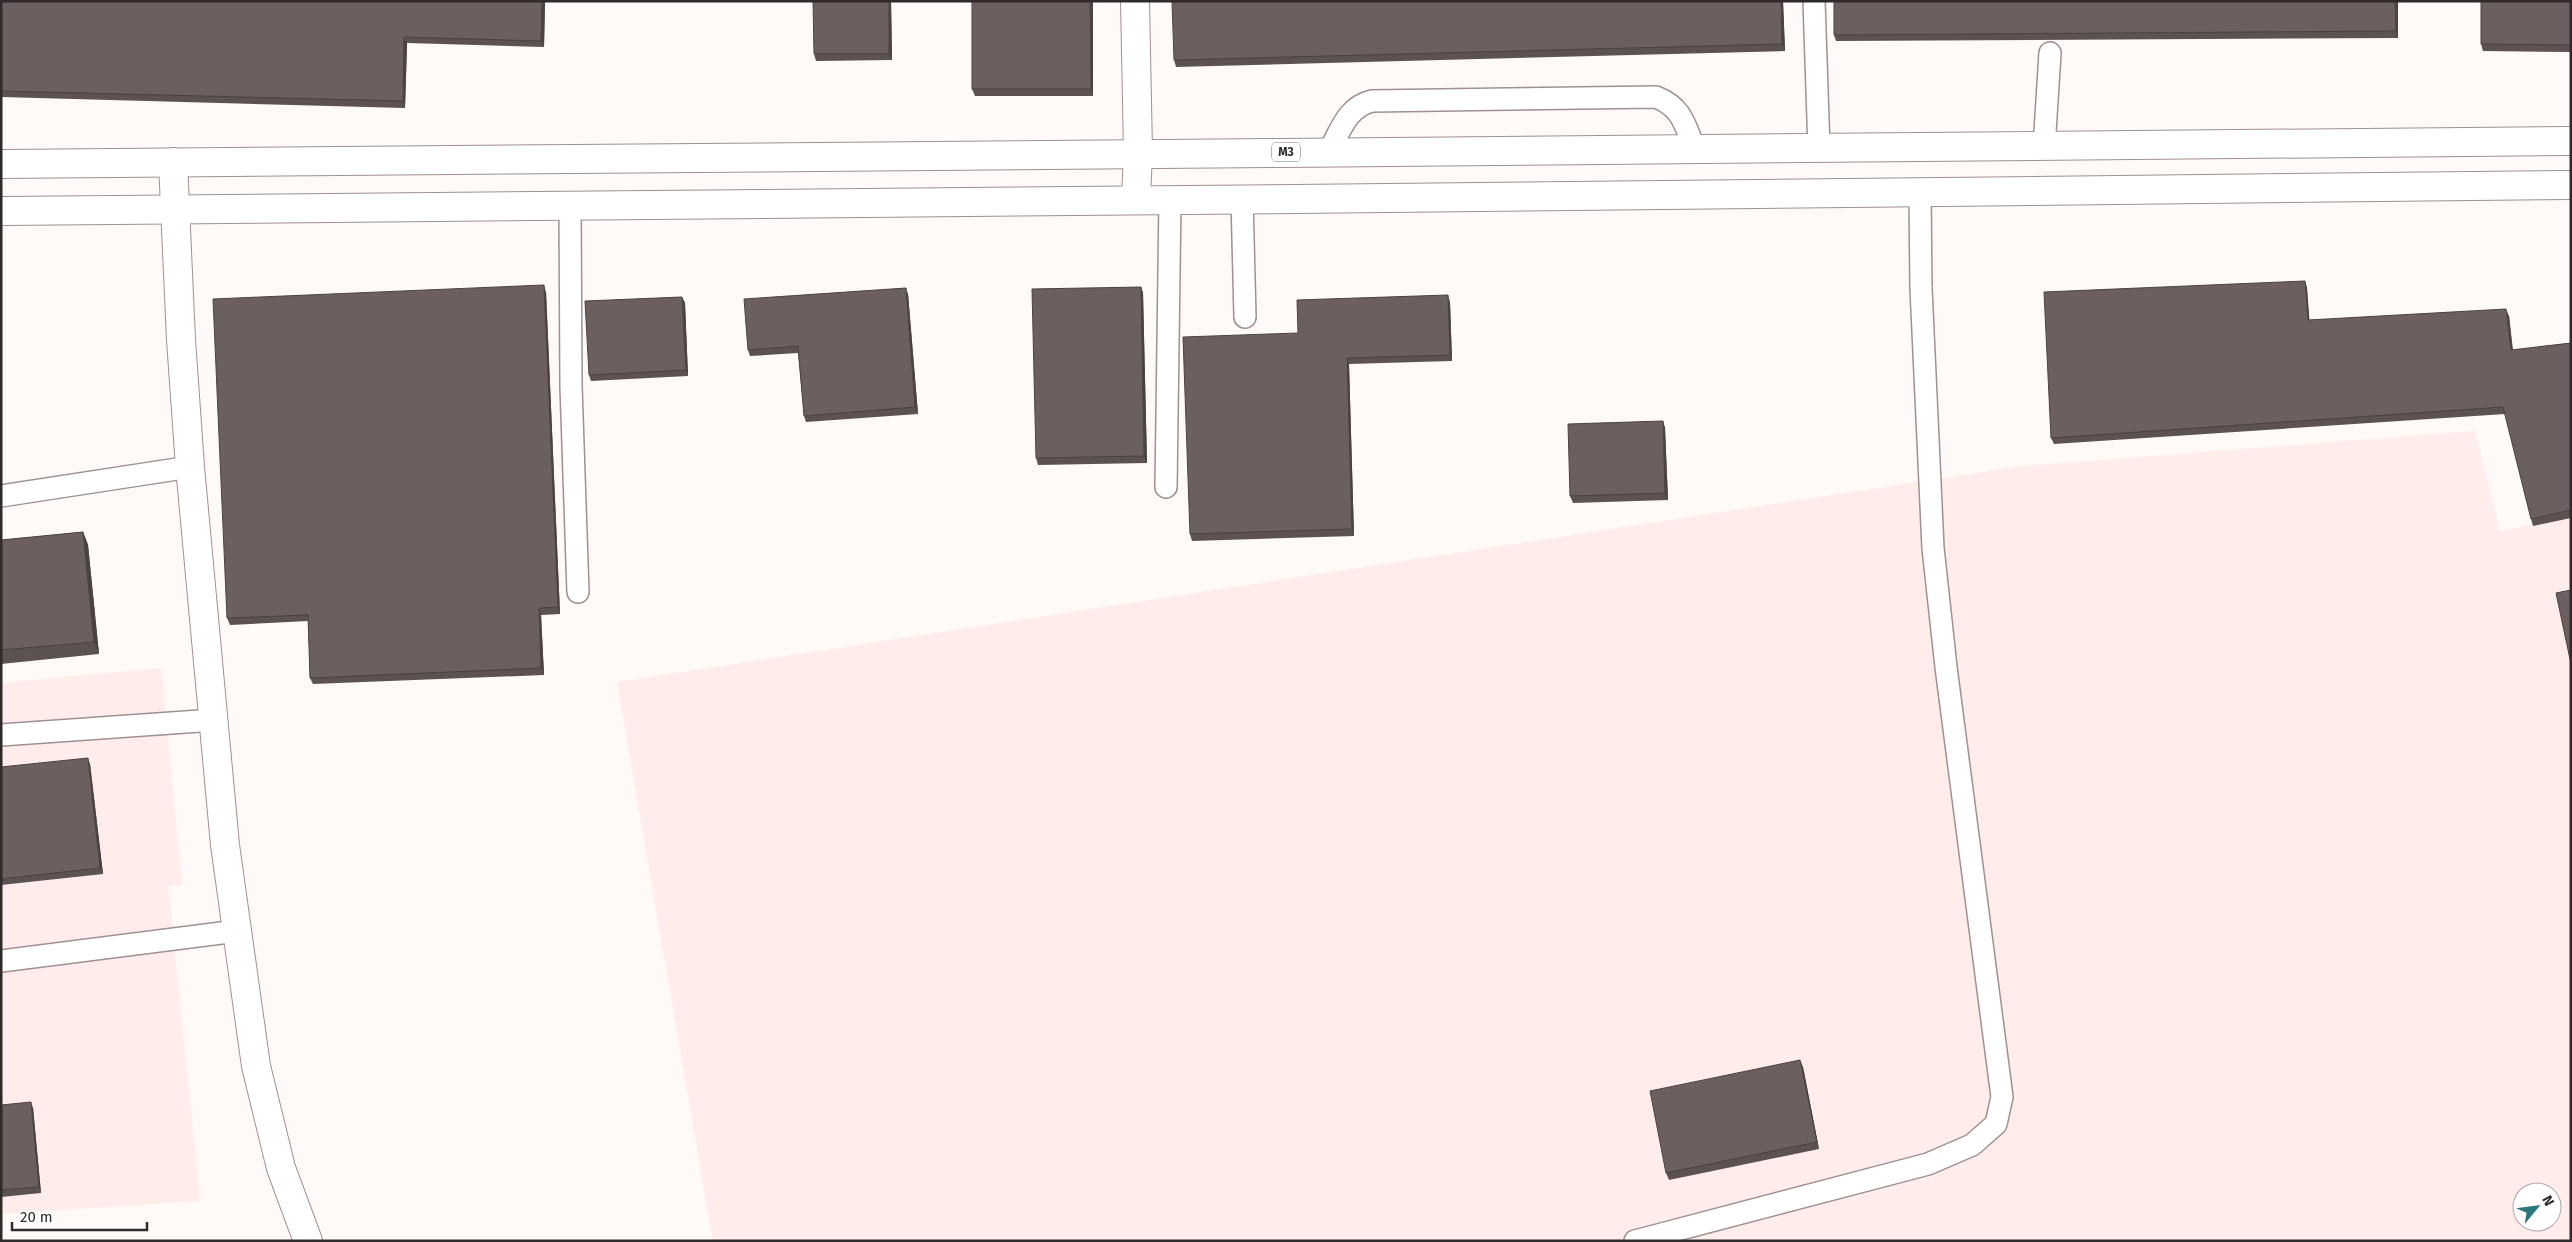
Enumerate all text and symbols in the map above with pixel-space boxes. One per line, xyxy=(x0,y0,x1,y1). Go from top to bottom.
road number: M3 xyxy=(1272,142,1300,162)
north arrow xyxy=(2512,1182,2562,1232)
text: N xyxy=(2538,1193,2558,1209)
scale bar xyxy=(12,1200,148,1232)
text: 20 m xyxy=(20,1208,53,1226)

